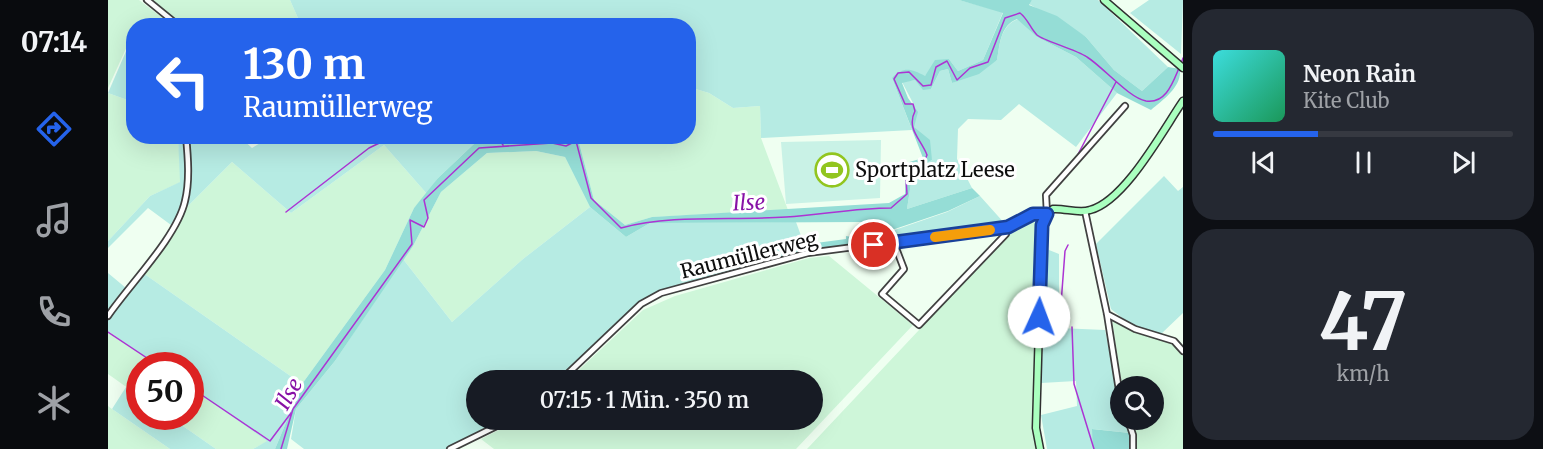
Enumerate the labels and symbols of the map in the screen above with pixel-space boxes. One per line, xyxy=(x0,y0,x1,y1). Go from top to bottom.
sports icon: Sportplatz Leese xyxy=(814,152,850,188)
place label: Sportplatz Leese xyxy=(855,157,1015,182)
water label: Ilse xyxy=(732,188,766,217)
pin xyxy=(848,219,899,270)
street label: Raumüllerweg xyxy=(678,225,820,284)
position arrow xyxy=(1007,285,1071,349)
speed limit sign: 50 xyxy=(126,352,204,430)
water label: Ilse xyxy=(269,373,308,415)

